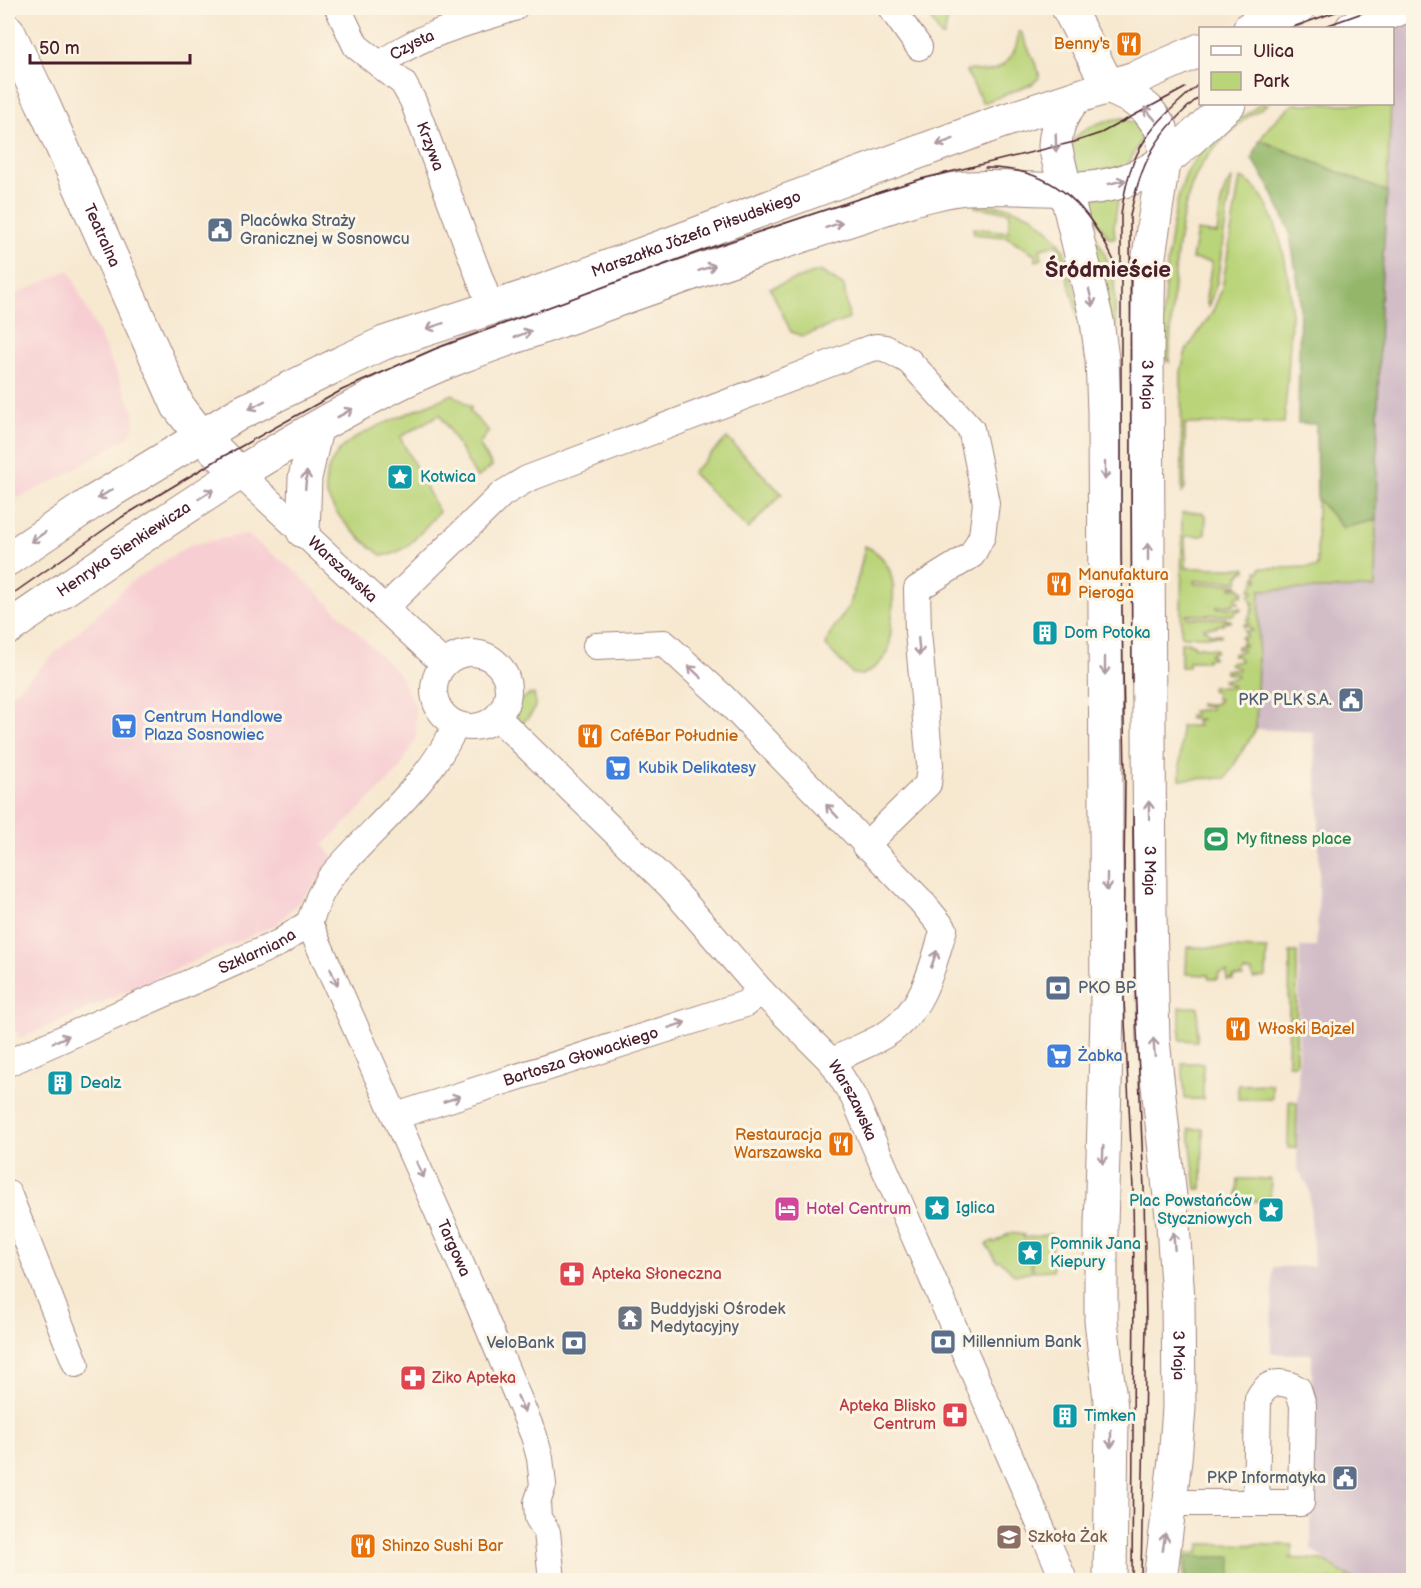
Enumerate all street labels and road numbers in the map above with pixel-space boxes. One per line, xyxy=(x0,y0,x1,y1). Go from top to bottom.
street label: Czysta xyxy=(386,26,437,64)
street label: Krzywa xyxy=(412,119,448,174)
street label: Marszałka Józefa Piłsudskiego xyxy=(589,187,804,281)
street label: Teatralna xyxy=(79,201,124,270)
street label: 3 Maja xyxy=(1138,360,1157,410)
street label: Henryka Sienkiewicza xyxy=(53,498,194,601)
street label: Warszawska xyxy=(304,532,381,606)
street label: 3 Maja xyxy=(1140,846,1159,896)
street label: Szklarniana xyxy=(216,925,300,978)
street label: Bartosza Głowackiego xyxy=(501,1023,661,1090)
street label: Warszawska xyxy=(824,1057,881,1144)
street label: Targowa xyxy=(433,1217,475,1280)
street label: 3 Maja xyxy=(1169,1330,1188,1380)

